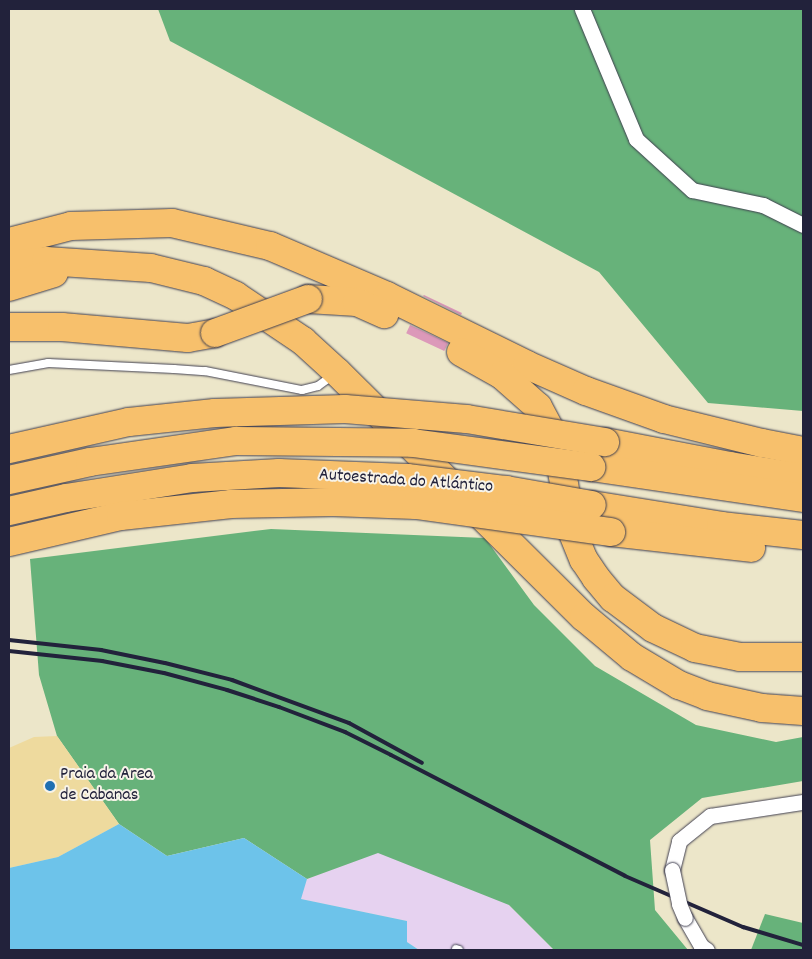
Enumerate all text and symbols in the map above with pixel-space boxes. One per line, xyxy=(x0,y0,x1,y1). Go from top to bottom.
street label: Autoestrada do Atlántico xyxy=(318,465,494,499)
place label: Praia da Area de Cabanas xyxy=(60,765,153,808)
marker: Praia da Area de Cabanas xyxy=(44,780,56,792)

